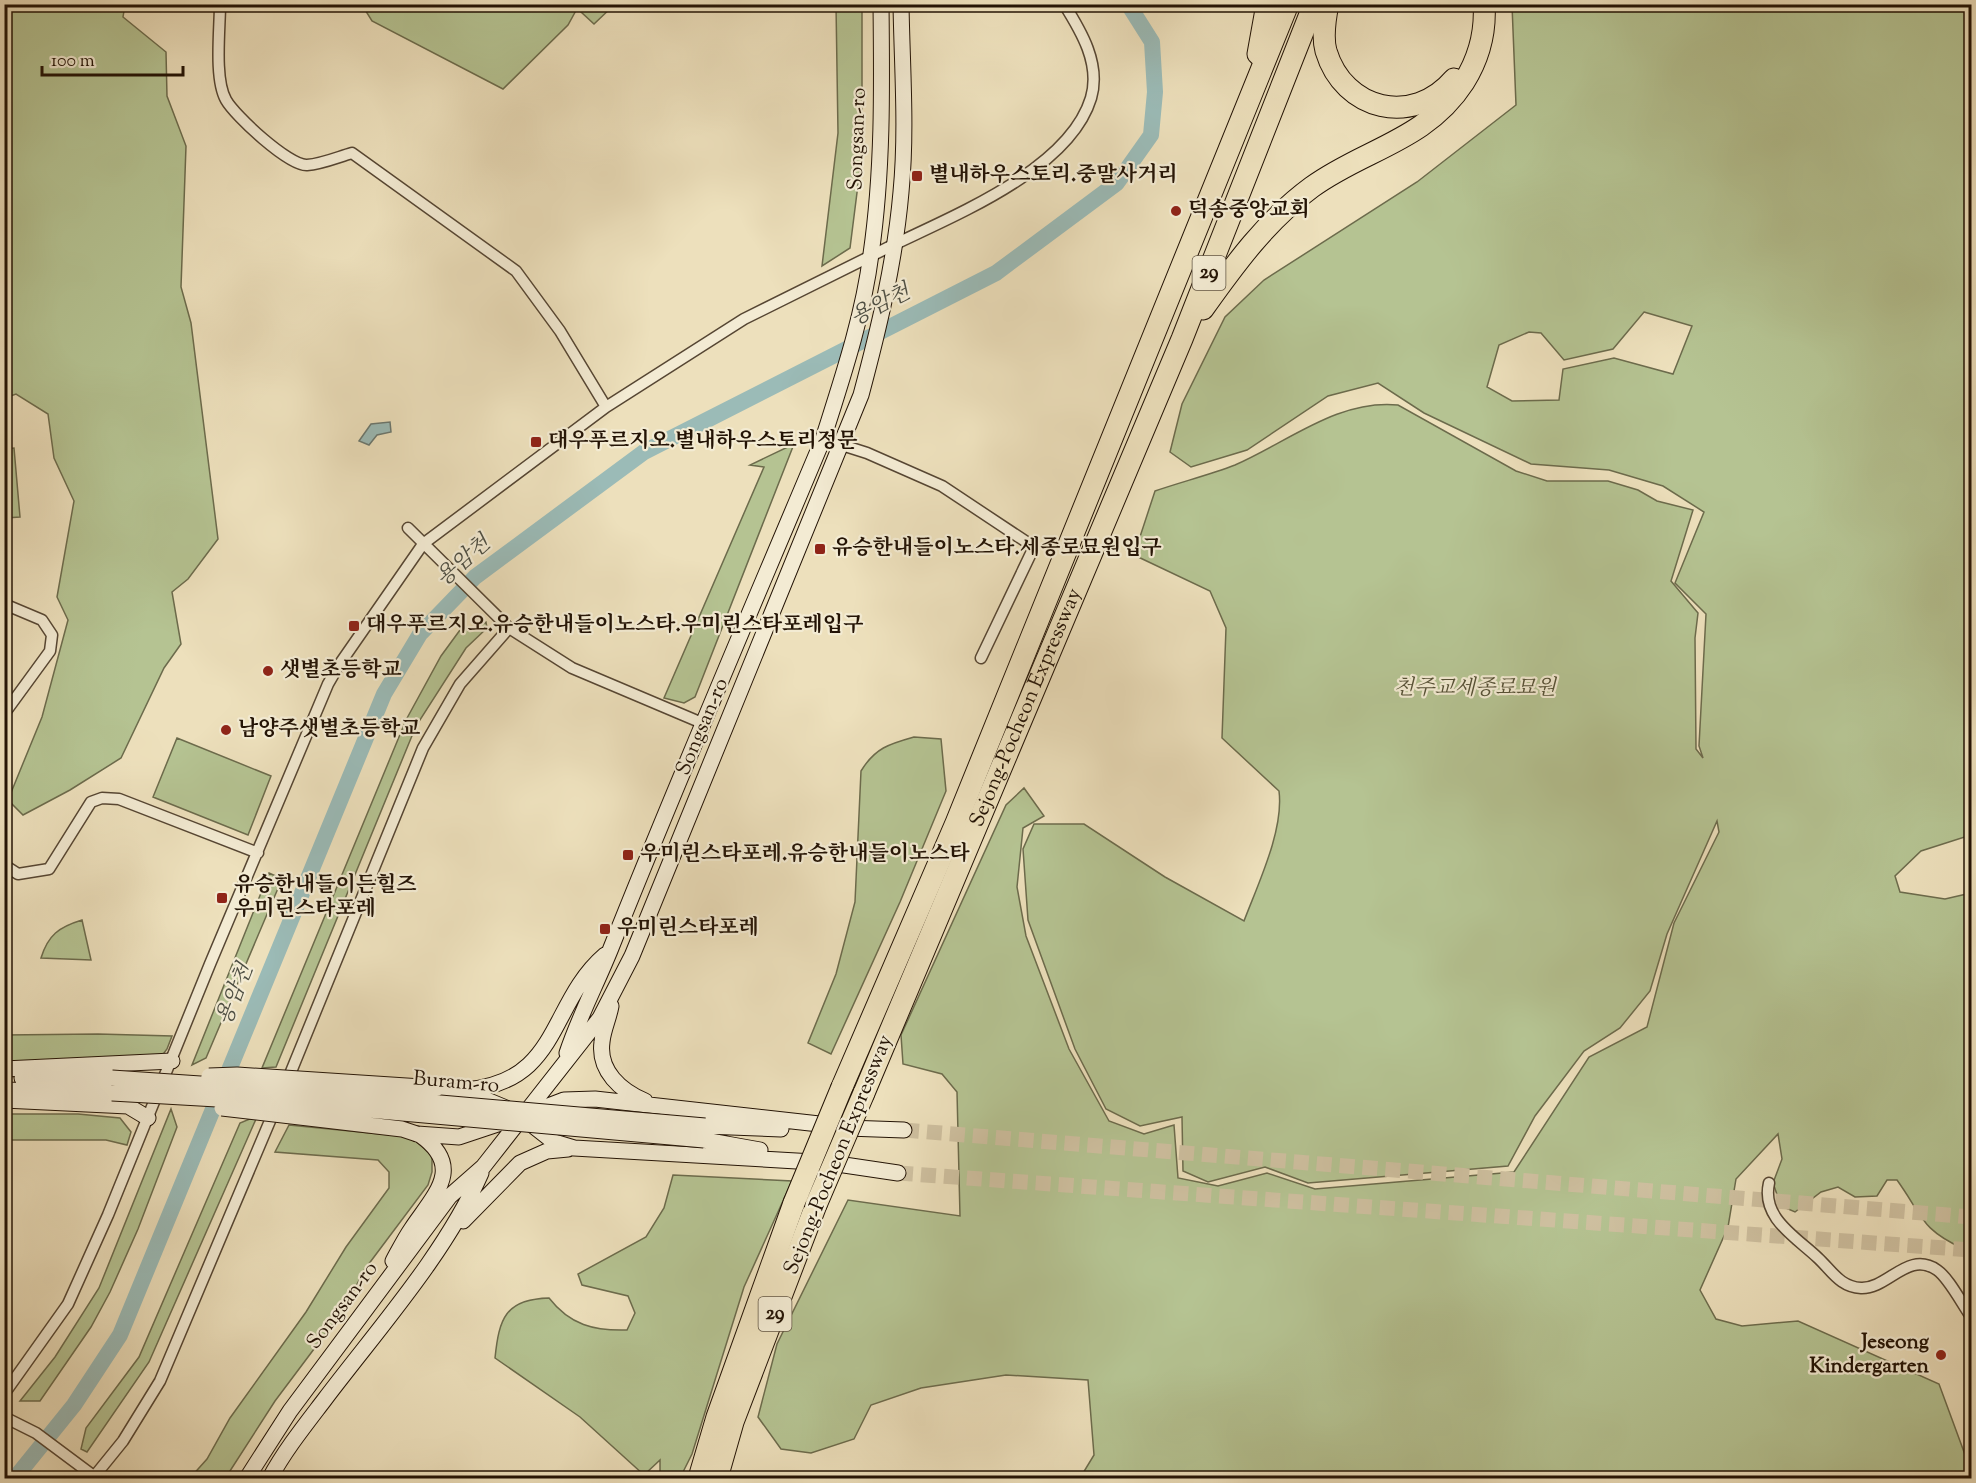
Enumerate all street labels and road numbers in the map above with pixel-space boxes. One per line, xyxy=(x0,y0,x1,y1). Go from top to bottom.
street label: Songsan-ro xyxy=(841,87,875,191)
road number: 29 xyxy=(1192,256,1226,290)
street label: Sejong-Pocheon Expressway xyxy=(963,583,1090,832)
street label: Songsan-ro xyxy=(669,674,737,780)
street label: Sejong-Pocheon Expressway xyxy=(777,1030,901,1279)
street label: Buram-ro xyxy=(412,1064,500,1102)
street label: Songsan-ro xyxy=(300,1256,386,1356)
road number: 29 xyxy=(758,1297,792,1331)

